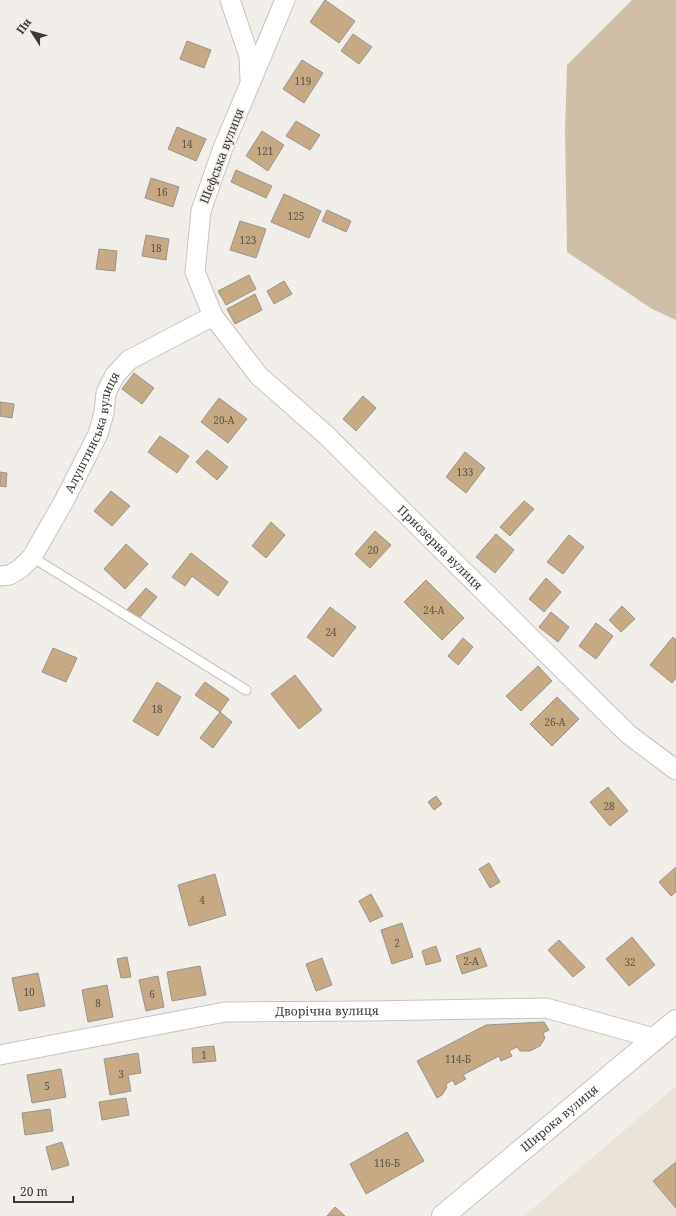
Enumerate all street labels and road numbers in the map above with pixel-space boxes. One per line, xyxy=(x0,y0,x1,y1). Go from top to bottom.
street label: Шефська вулиця xyxy=(195,105,248,206)
street label: Алуштинська вулиця xyxy=(61,369,123,496)
street label: Приозерна вулиця xyxy=(394,501,487,593)
street label: Дворічна вулиця xyxy=(275,1002,379,1020)
street label: Широка вулиця xyxy=(517,1081,602,1156)

